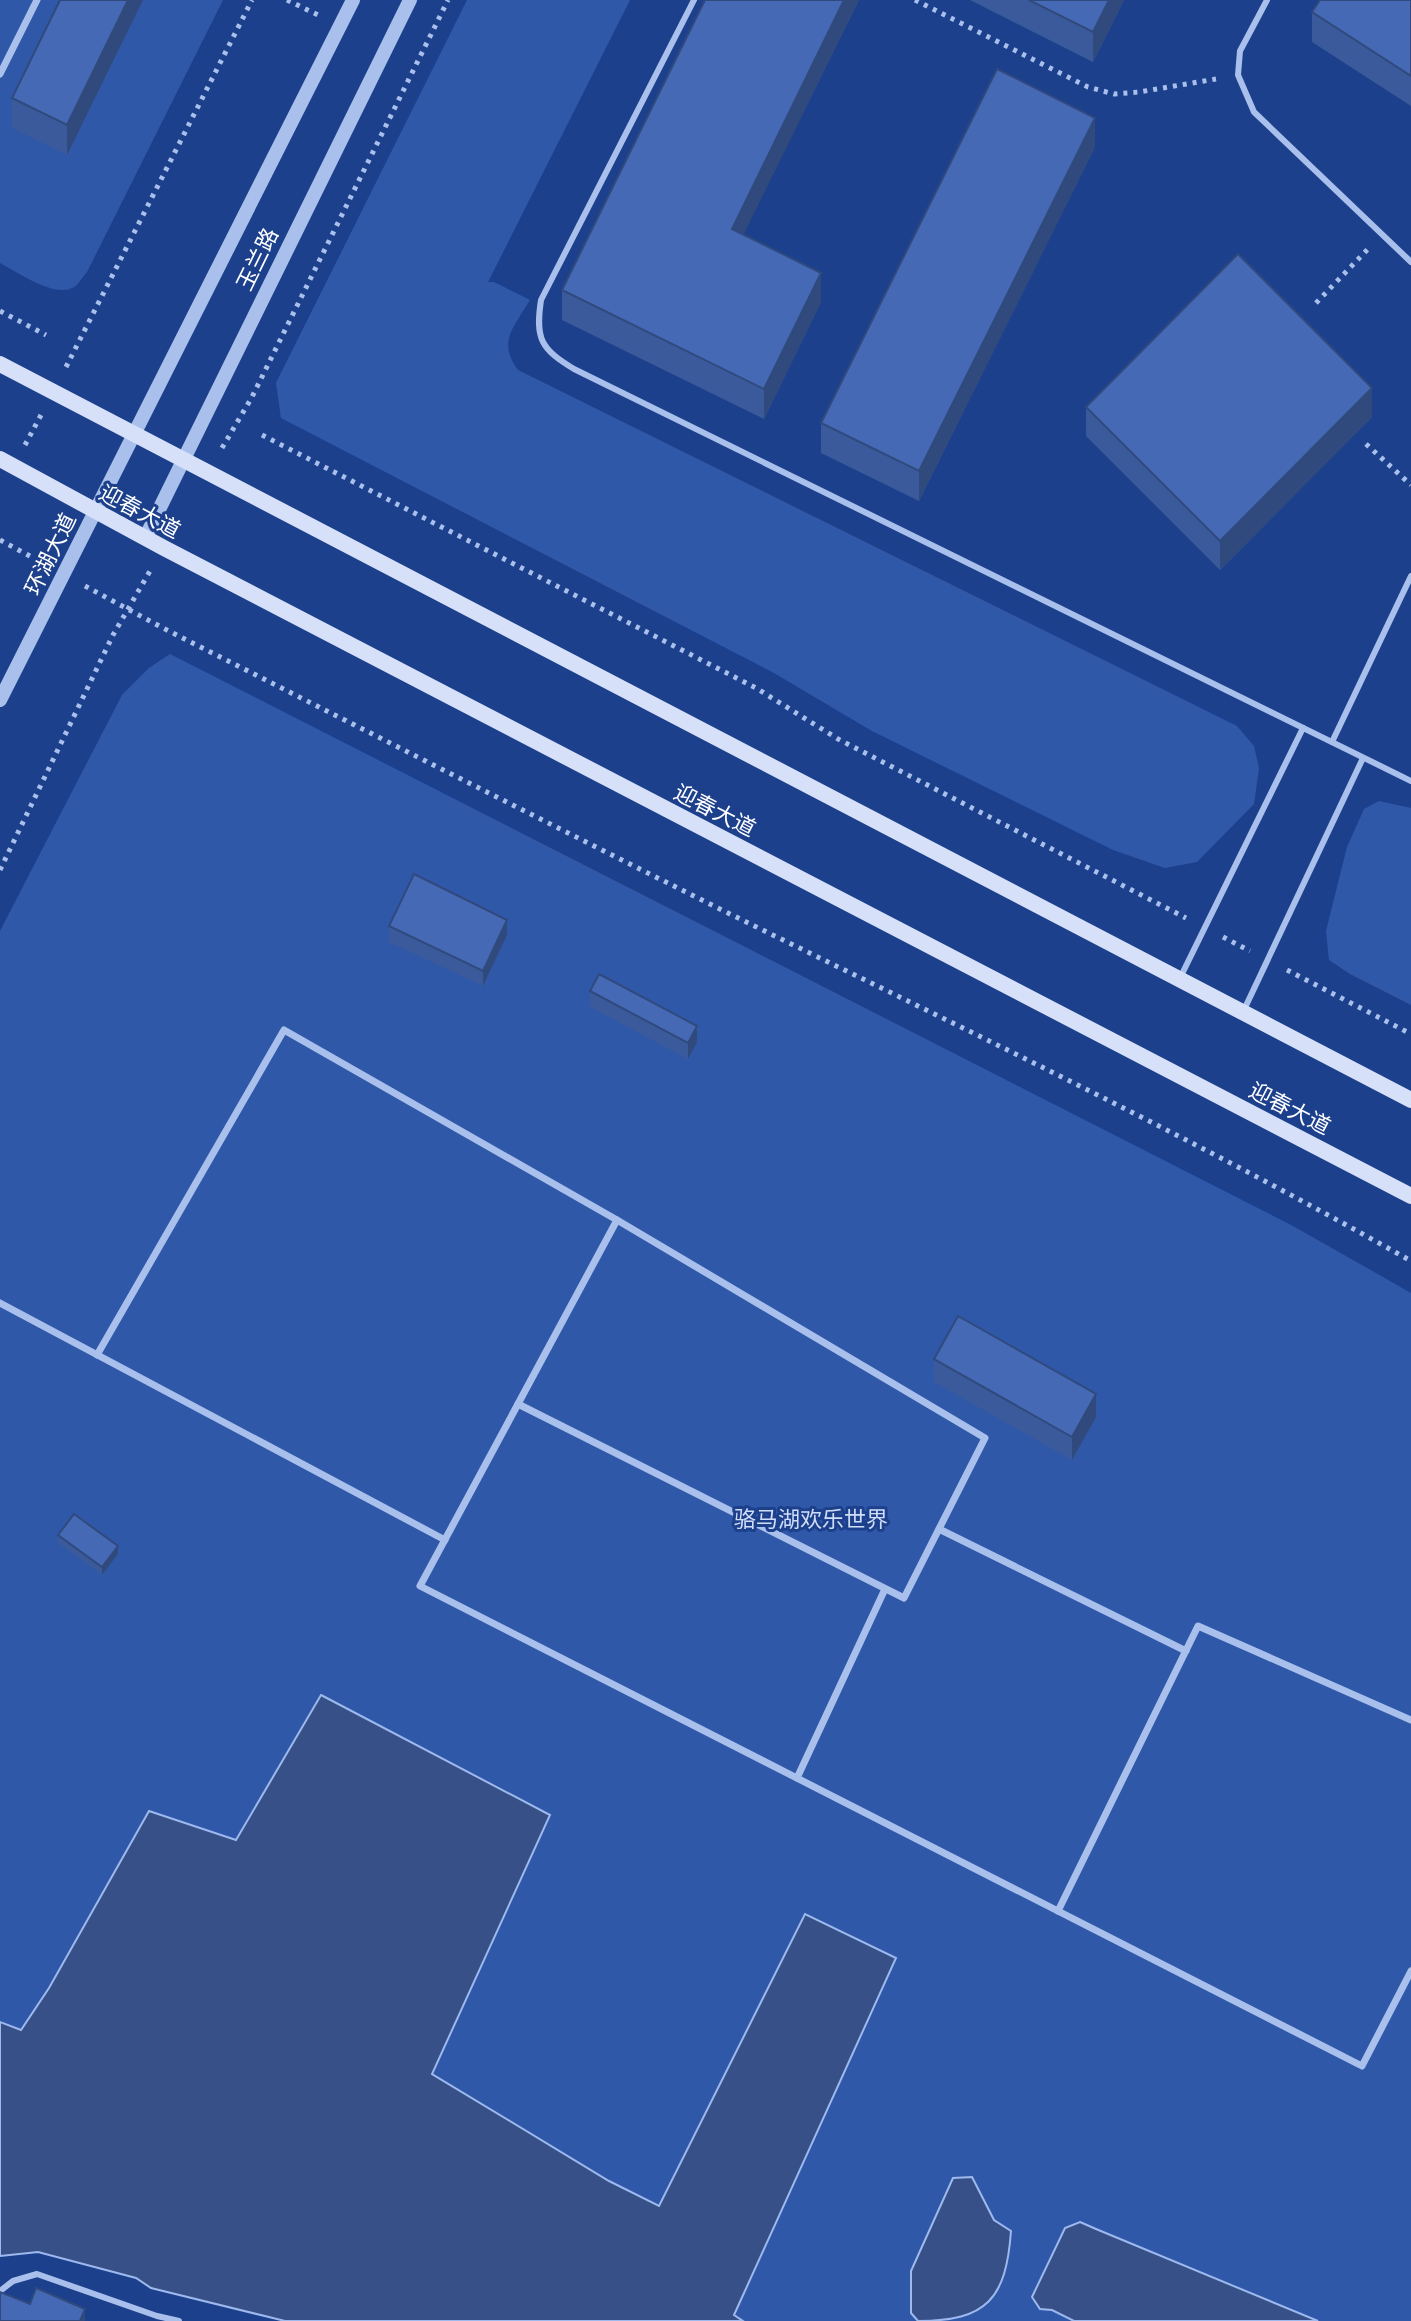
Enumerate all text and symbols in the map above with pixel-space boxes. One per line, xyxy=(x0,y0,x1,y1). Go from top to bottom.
street label: 玉兰路 xyxy=(230,223,284,295)
street label: 迎春大道 xyxy=(95,478,185,544)
street label: 环湖大道 xyxy=(18,508,82,600)
street label: 迎春大道 xyxy=(669,778,761,842)
street label: 迎春大道 xyxy=(1244,1076,1336,1140)
park label: 骆马湖欢乐世界 xyxy=(734,1505,888,1533)

